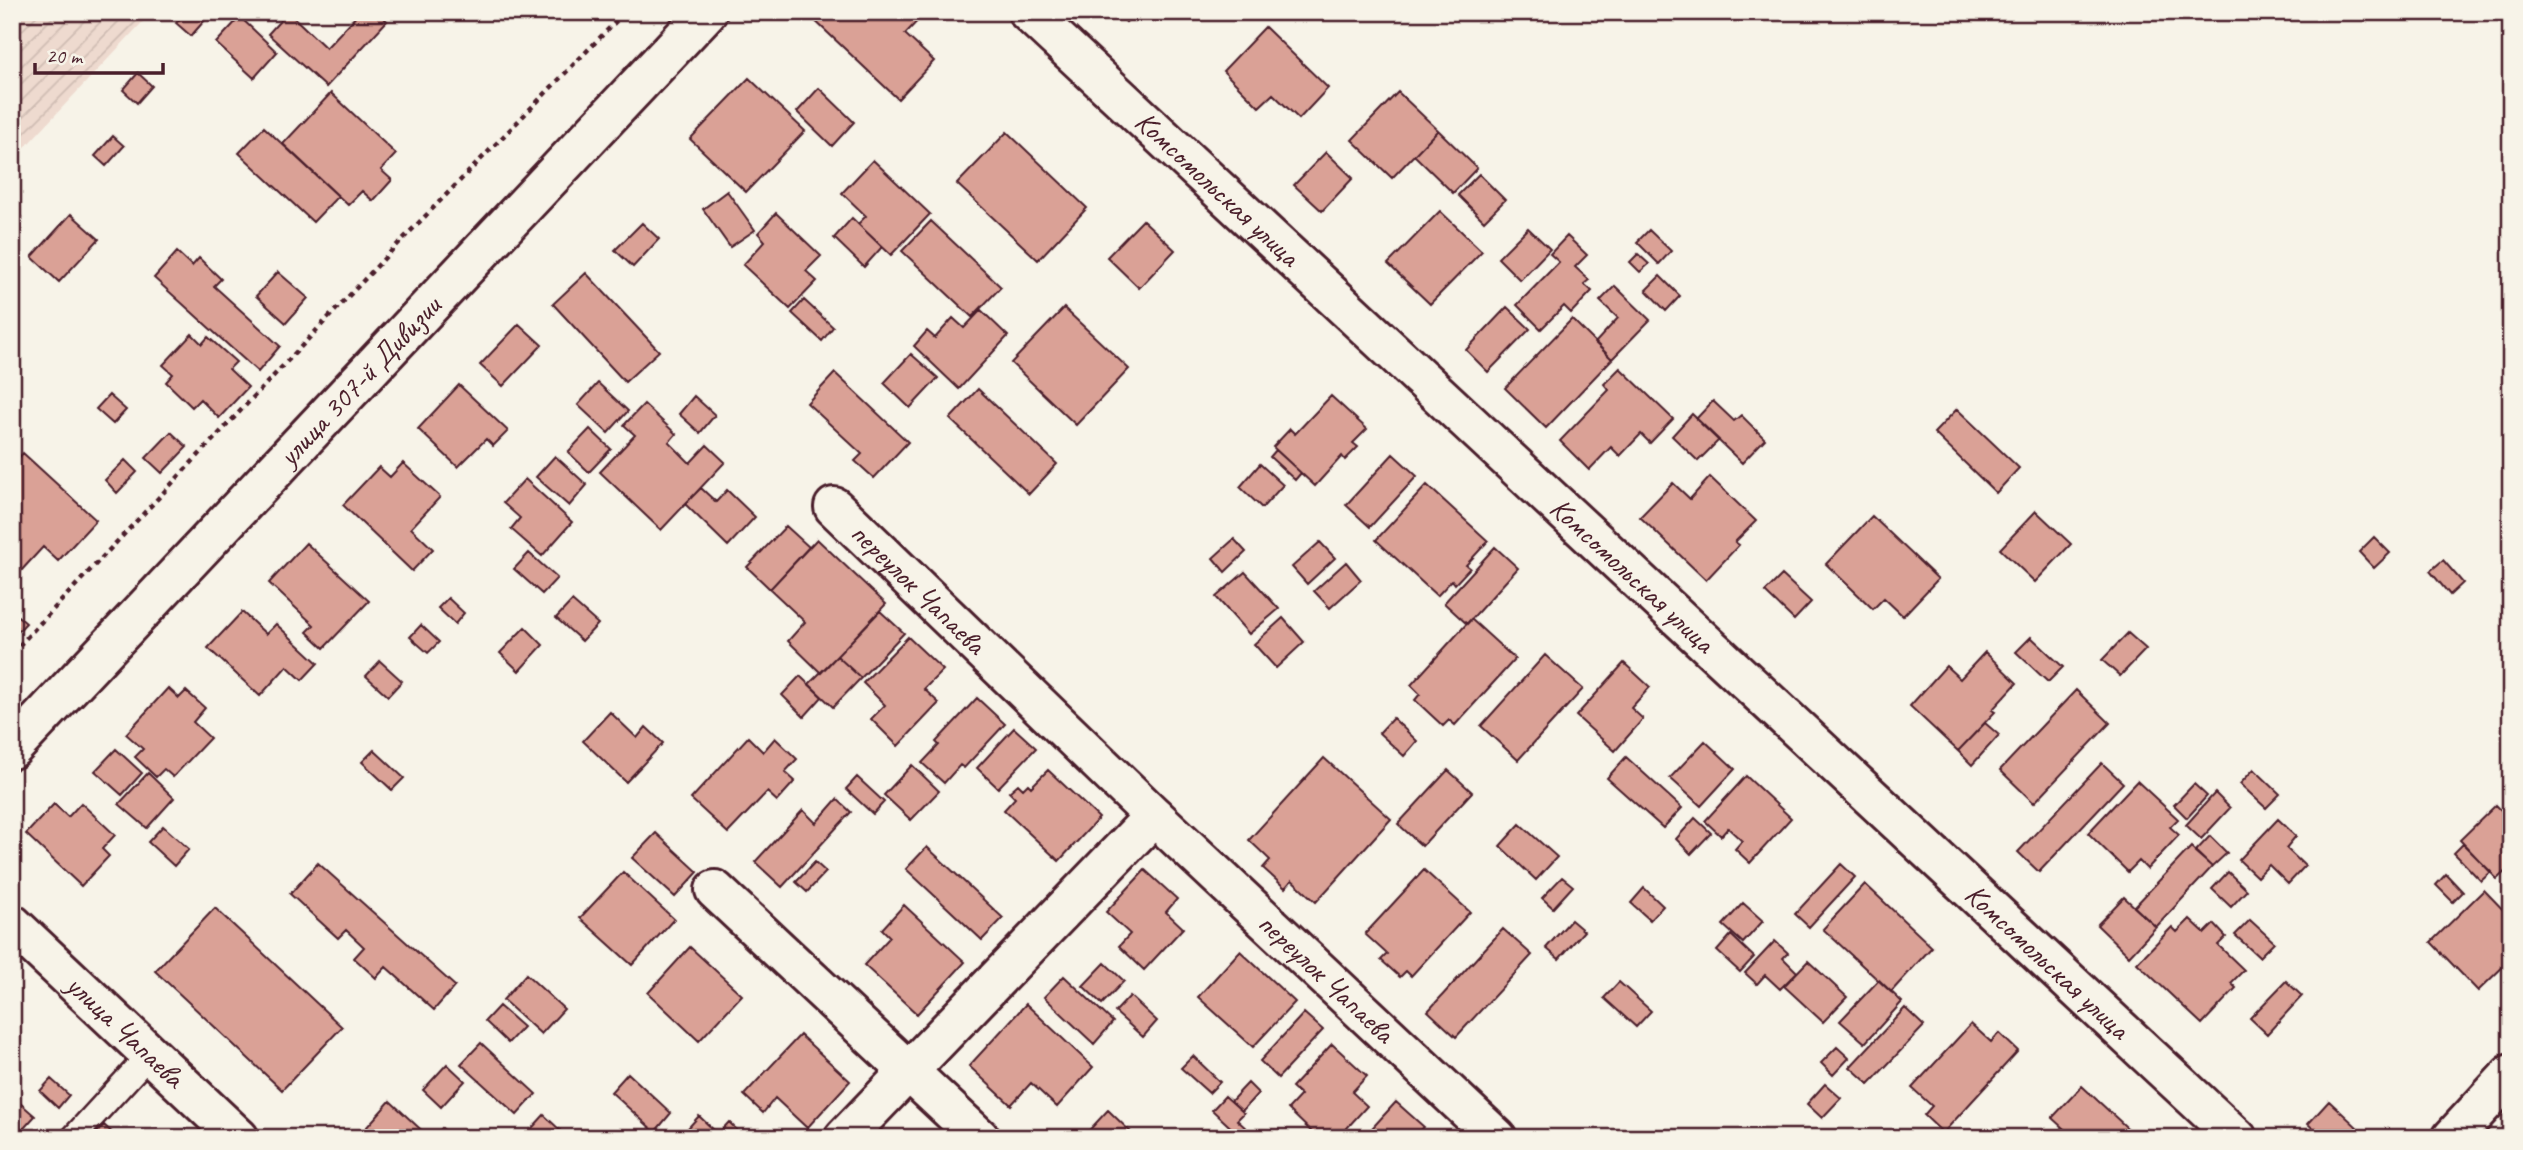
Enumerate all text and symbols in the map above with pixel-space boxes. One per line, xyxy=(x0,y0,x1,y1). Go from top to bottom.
scale bar xyxy=(35,32,163,76)
text: 20 m xyxy=(46,43,84,69)
street label: Комсомольская улица xyxy=(1127,103,1309,276)
street label: улица 307-й Дивизии xyxy=(268,286,450,476)
street label: Комсомольская улица xyxy=(1542,489,1724,662)
street label: переулок Чапаева xyxy=(842,514,995,664)
street label: Комсомольская улица xyxy=(1957,875,2139,1049)
street label: переулок Чапаева xyxy=(1250,904,1404,1052)
street label: улица Чапаева xyxy=(57,965,194,1097)

